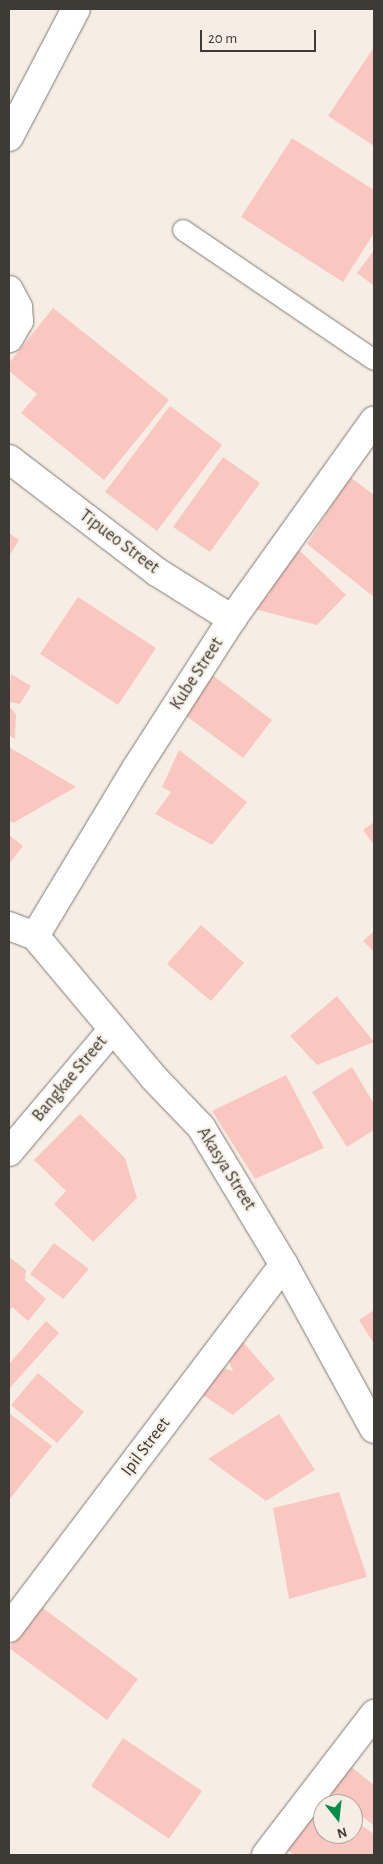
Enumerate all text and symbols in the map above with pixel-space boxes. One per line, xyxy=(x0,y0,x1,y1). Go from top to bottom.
scale bar xyxy=(203,20,319,52)
text: 20 m xyxy=(208,31,237,46)
street label: Tipueo Street xyxy=(75,505,163,579)
street label: Kube Street xyxy=(166,634,228,714)
street label: Bangkae Street xyxy=(28,1032,112,1126)
street label: Akasya Street xyxy=(192,1123,260,1215)
street label: Ipil Street xyxy=(117,1413,175,1481)
north arrow xyxy=(313,1794,363,1844)
text: N xyxy=(335,1824,348,1841)

